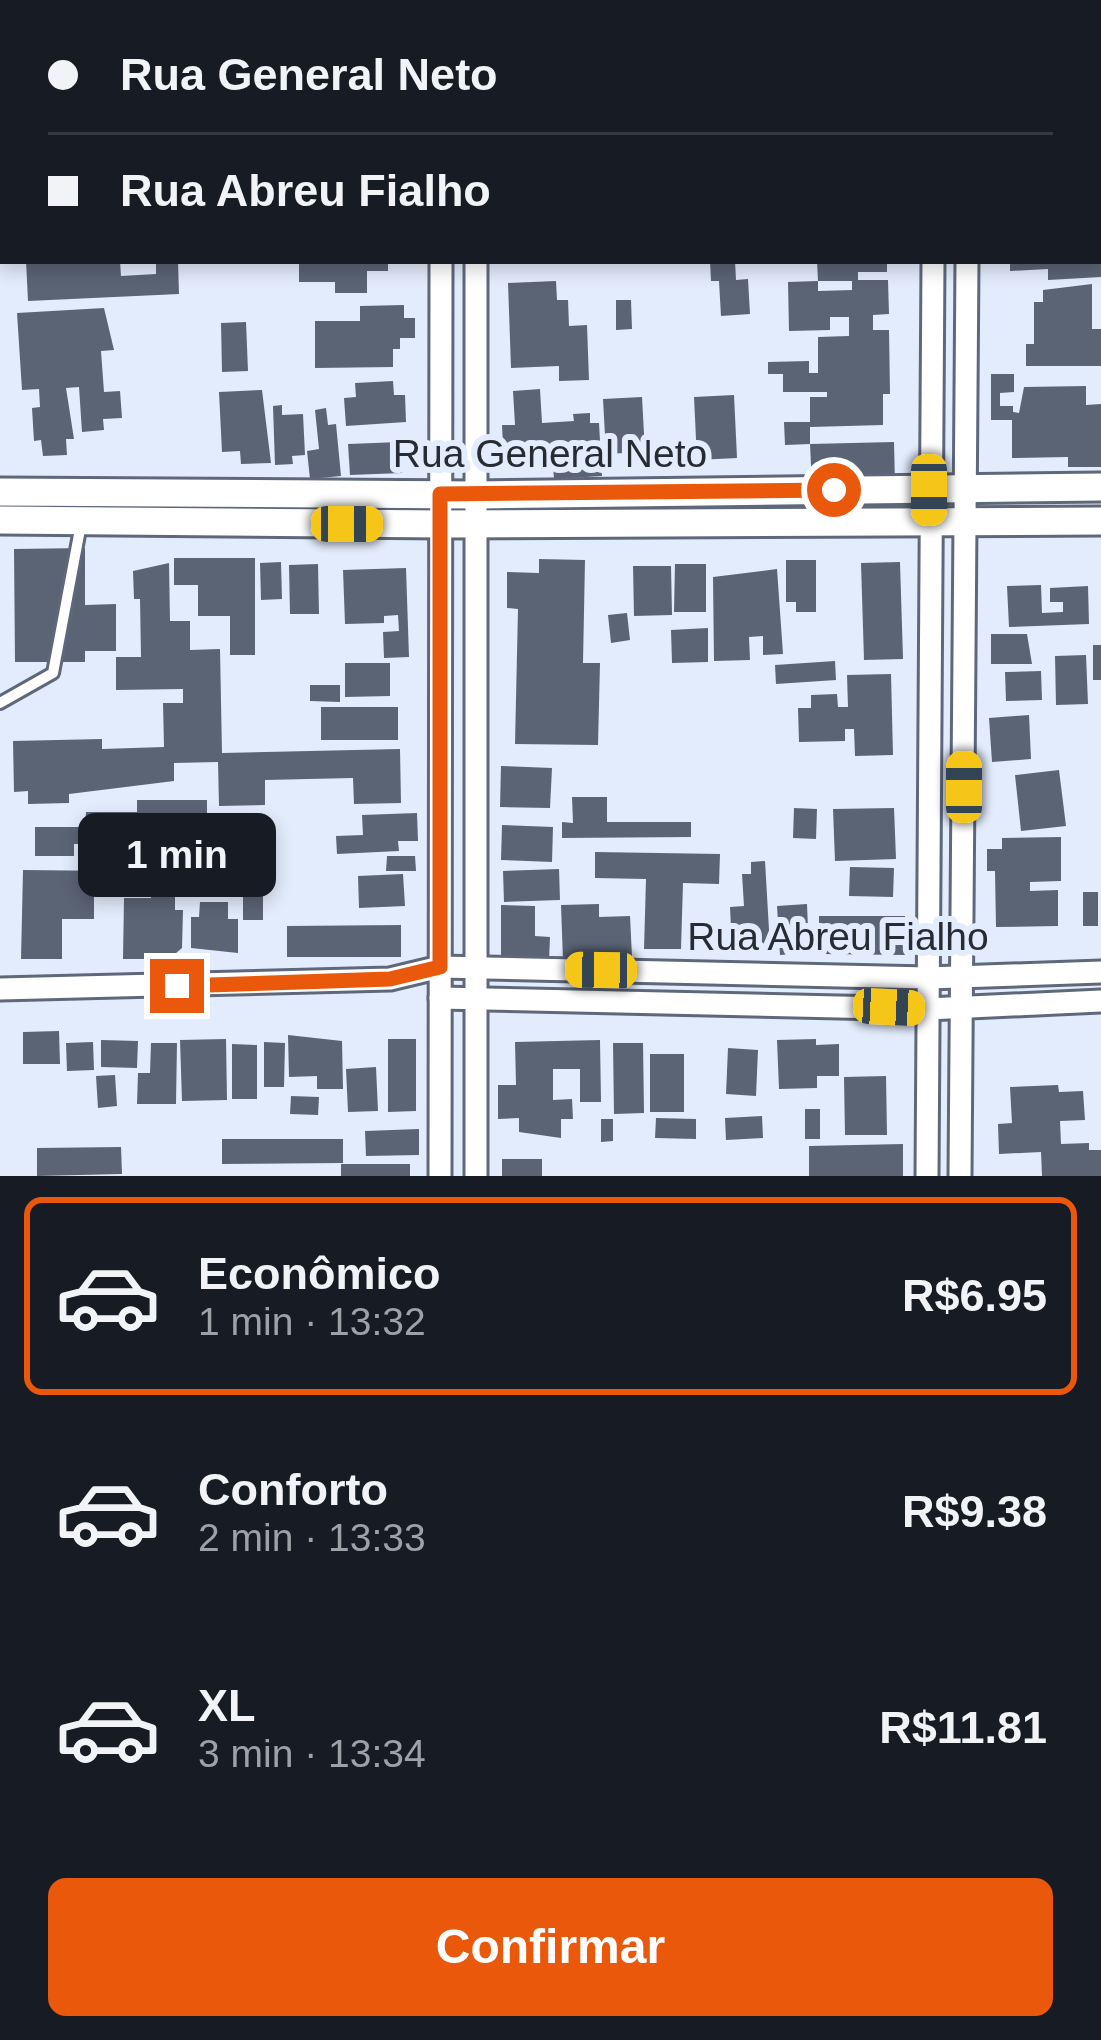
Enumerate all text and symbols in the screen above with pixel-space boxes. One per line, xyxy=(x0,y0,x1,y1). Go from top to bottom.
text: Rua General Neto xyxy=(120,49,498,100)
text: Rua Abreu Fialho xyxy=(120,165,491,216)
street label: Rua General Neto xyxy=(393,432,707,475)
car xyxy=(911,454,947,526)
route start xyxy=(807,463,861,517)
car xyxy=(311,506,383,542)
car xyxy=(946,751,982,823)
callout: 1 min xyxy=(78,812,276,896)
text: 1 min xyxy=(126,833,228,876)
street label: Rua Abreu Fialho xyxy=(687,915,989,958)
car xyxy=(565,951,637,989)
route end xyxy=(150,959,204,1013)
car xyxy=(852,987,926,1027)
icon: car xyxy=(54,1242,162,1350)
text: Econômico xyxy=(198,1248,441,1299)
text: R$6.95 xyxy=(902,1270,1047,1321)
text: 1 min · 13:32 xyxy=(198,1300,426,1343)
icon: car xyxy=(54,1458,162,1566)
text: Conforto xyxy=(198,1464,388,1515)
text: R$9.38 xyxy=(902,1486,1047,1537)
text: 2 min · 13:33 xyxy=(198,1516,426,1559)
icon: car xyxy=(54,1674,162,1782)
text: XL xyxy=(198,1680,256,1731)
text: R$11.81 xyxy=(879,1702,1047,1753)
text: 3 min · 13:34 xyxy=(198,1732,426,1775)
button: Confirmar xyxy=(48,1878,1053,2016)

